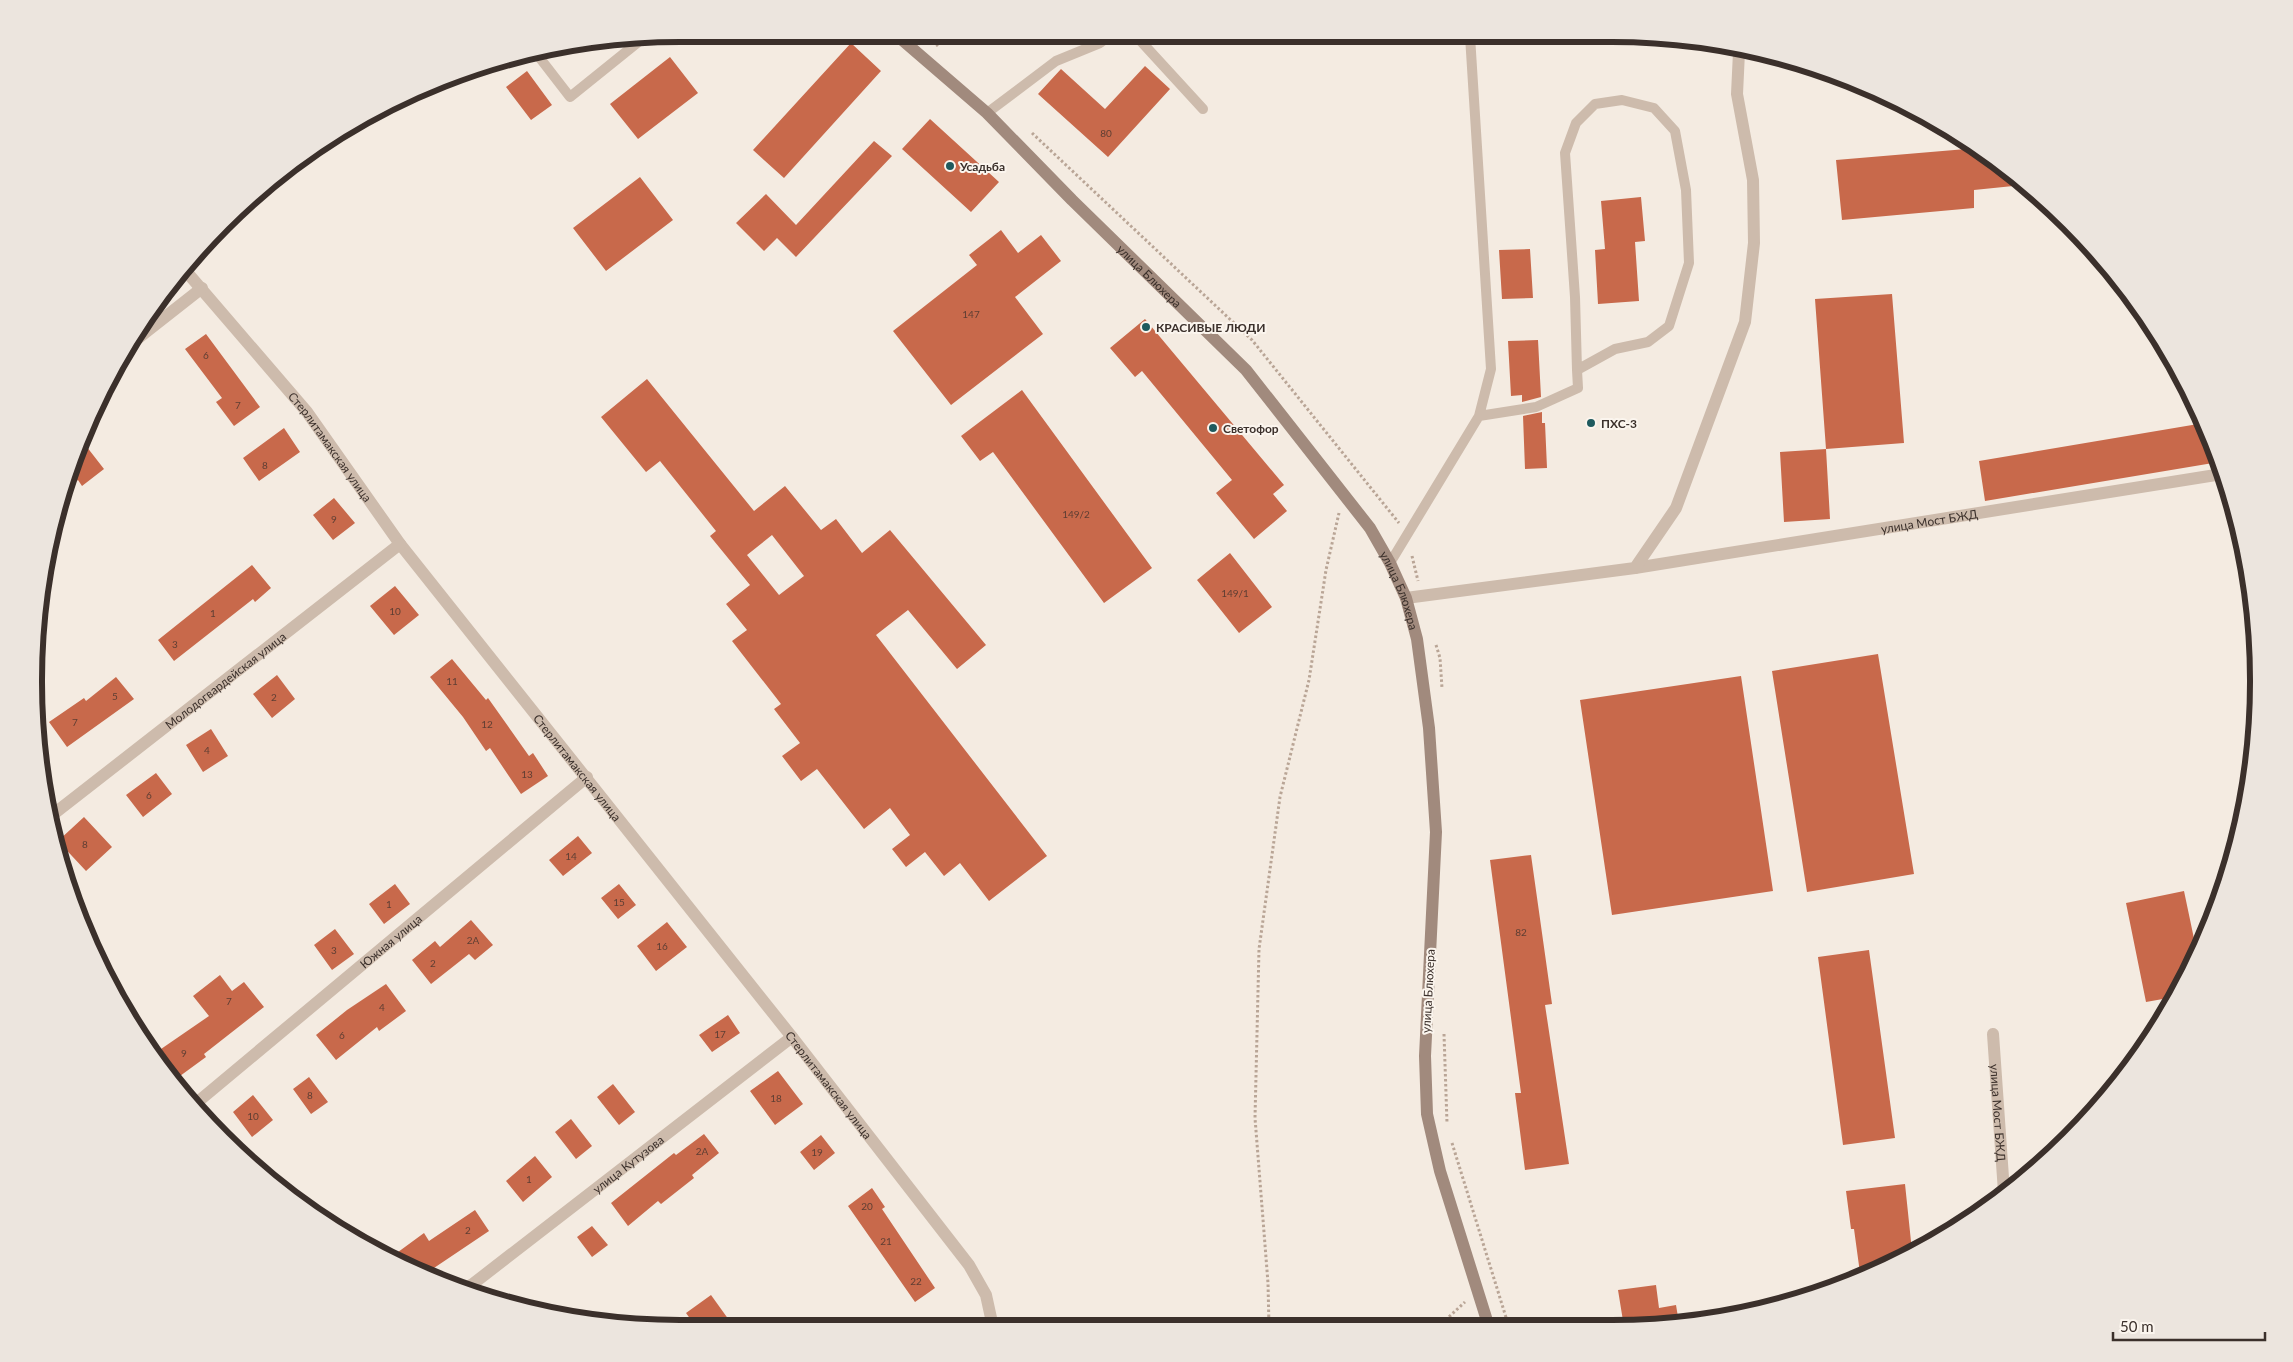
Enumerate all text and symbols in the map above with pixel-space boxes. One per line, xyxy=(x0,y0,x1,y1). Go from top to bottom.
house number: 80 xyxy=(1100,127,1112,139)
place label: Усадьба xyxy=(959,159,1005,174)
marker: Усадьба xyxy=(944,160,956,172)
street label: улица Блюхера xyxy=(1114,241,1185,311)
house number: 147 xyxy=(962,308,980,320)
place label: КРАСИВЫЕ ЛЮДИ xyxy=(1156,320,1266,335)
marker: КРАСИВЫЕ ЛЮДИ xyxy=(1140,321,1152,333)
house number: 6 xyxy=(203,349,209,361)
street label: Стерлитамакская улица xyxy=(285,389,375,505)
house number: 7 xyxy=(235,399,241,411)
place label: ПХС-3 xyxy=(1601,416,1637,431)
marker: ПХС-3 xyxy=(1585,417,1597,429)
place label: Светофор xyxy=(1223,421,1279,436)
marker: Светофор xyxy=(1207,422,1219,434)
house number: 8 xyxy=(262,459,268,471)
street label: улица Мост БЖД xyxy=(1880,506,1979,536)
house number: 149/2 xyxy=(1062,508,1090,520)
house number: 9 xyxy=(331,513,337,525)
street label: улица Блюхера xyxy=(1377,548,1422,632)
house number: 149/1 xyxy=(1221,587,1249,599)
house number: 10 xyxy=(389,605,401,617)
house number: 1 xyxy=(210,607,216,619)
street label: Молодогвардейская улица xyxy=(162,628,289,732)
house number: 3 xyxy=(172,638,178,650)
house number: 11 xyxy=(446,675,458,687)
house number: 5 xyxy=(112,690,118,702)
house number: 2 xyxy=(271,691,277,703)
street label: Стерлитамакская улица xyxy=(530,711,625,824)
house number: 7 xyxy=(72,716,78,728)
house number: 12 xyxy=(481,718,493,730)
house number: 4 xyxy=(204,744,210,756)
house number: 13 xyxy=(521,768,533,780)
house number: 6 xyxy=(146,789,152,801)
house number: 8 xyxy=(82,838,88,850)
house number: 14 xyxy=(565,850,577,862)
house number: 15 xyxy=(613,896,625,908)
house number: 1 xyxy=(386,898,392,910)
street label: Южная улица xyxy=(356,911,425,971)
house number: 82 xyxy=(1515,926,1527,938)
house number: 2А xyxy=(467,934,480,946)
house number: 16 xyxy=(656,940,668,952)
house number: 3 xyxy=(331,944,337,956)
street label: улица Блюхера xyxy=(1418,949,1438,1033)
house number: 2 xyxy=(430,957,436,969)
house number: 7 xyxy=(226,995,232,1007)
house number: 4 xyxy=(379,1001,385,1013)
house number: 17 xyxy=(714,1028,726,1040)
street label: Стерлитамакская улица xyxy=(783,1028,876,1142)
house number: 6 xyxy=(339,1029,345,1041)
house number: 9 xyxy=(181,1047,187,1059)
street label: улица Мост БЖД xyxy=(1988,1063,2009,1163)
house number: 8 xyxy=(307,1089,313,1101)
house number: 18 xyxy=(770,1092,782,1104)
house number: 10 xyxy=(247,1110,259,1122)
street label: улица Кутузова xyxy=(589,1132,667,1196)
house number: 2А xyxy=(696,1145,709,1157)
house number: 19 xyxy=(811,1146,823,1158)
house number: 1 xyxy=(526,1173,532,1185)
house number: 20 xyxy=(861,1200,873,1212)
house number: 2 xyxy=(465,1224,471,1236)
house number: 21 xyxy=(880,1235,892,1247)
house number: 22 xyxy=(910,1275,922,1287)
scale bar xyxy=(2113,1310,2266,1342)
text: 50 m xyxy=(2120,1317,2154,1335)

